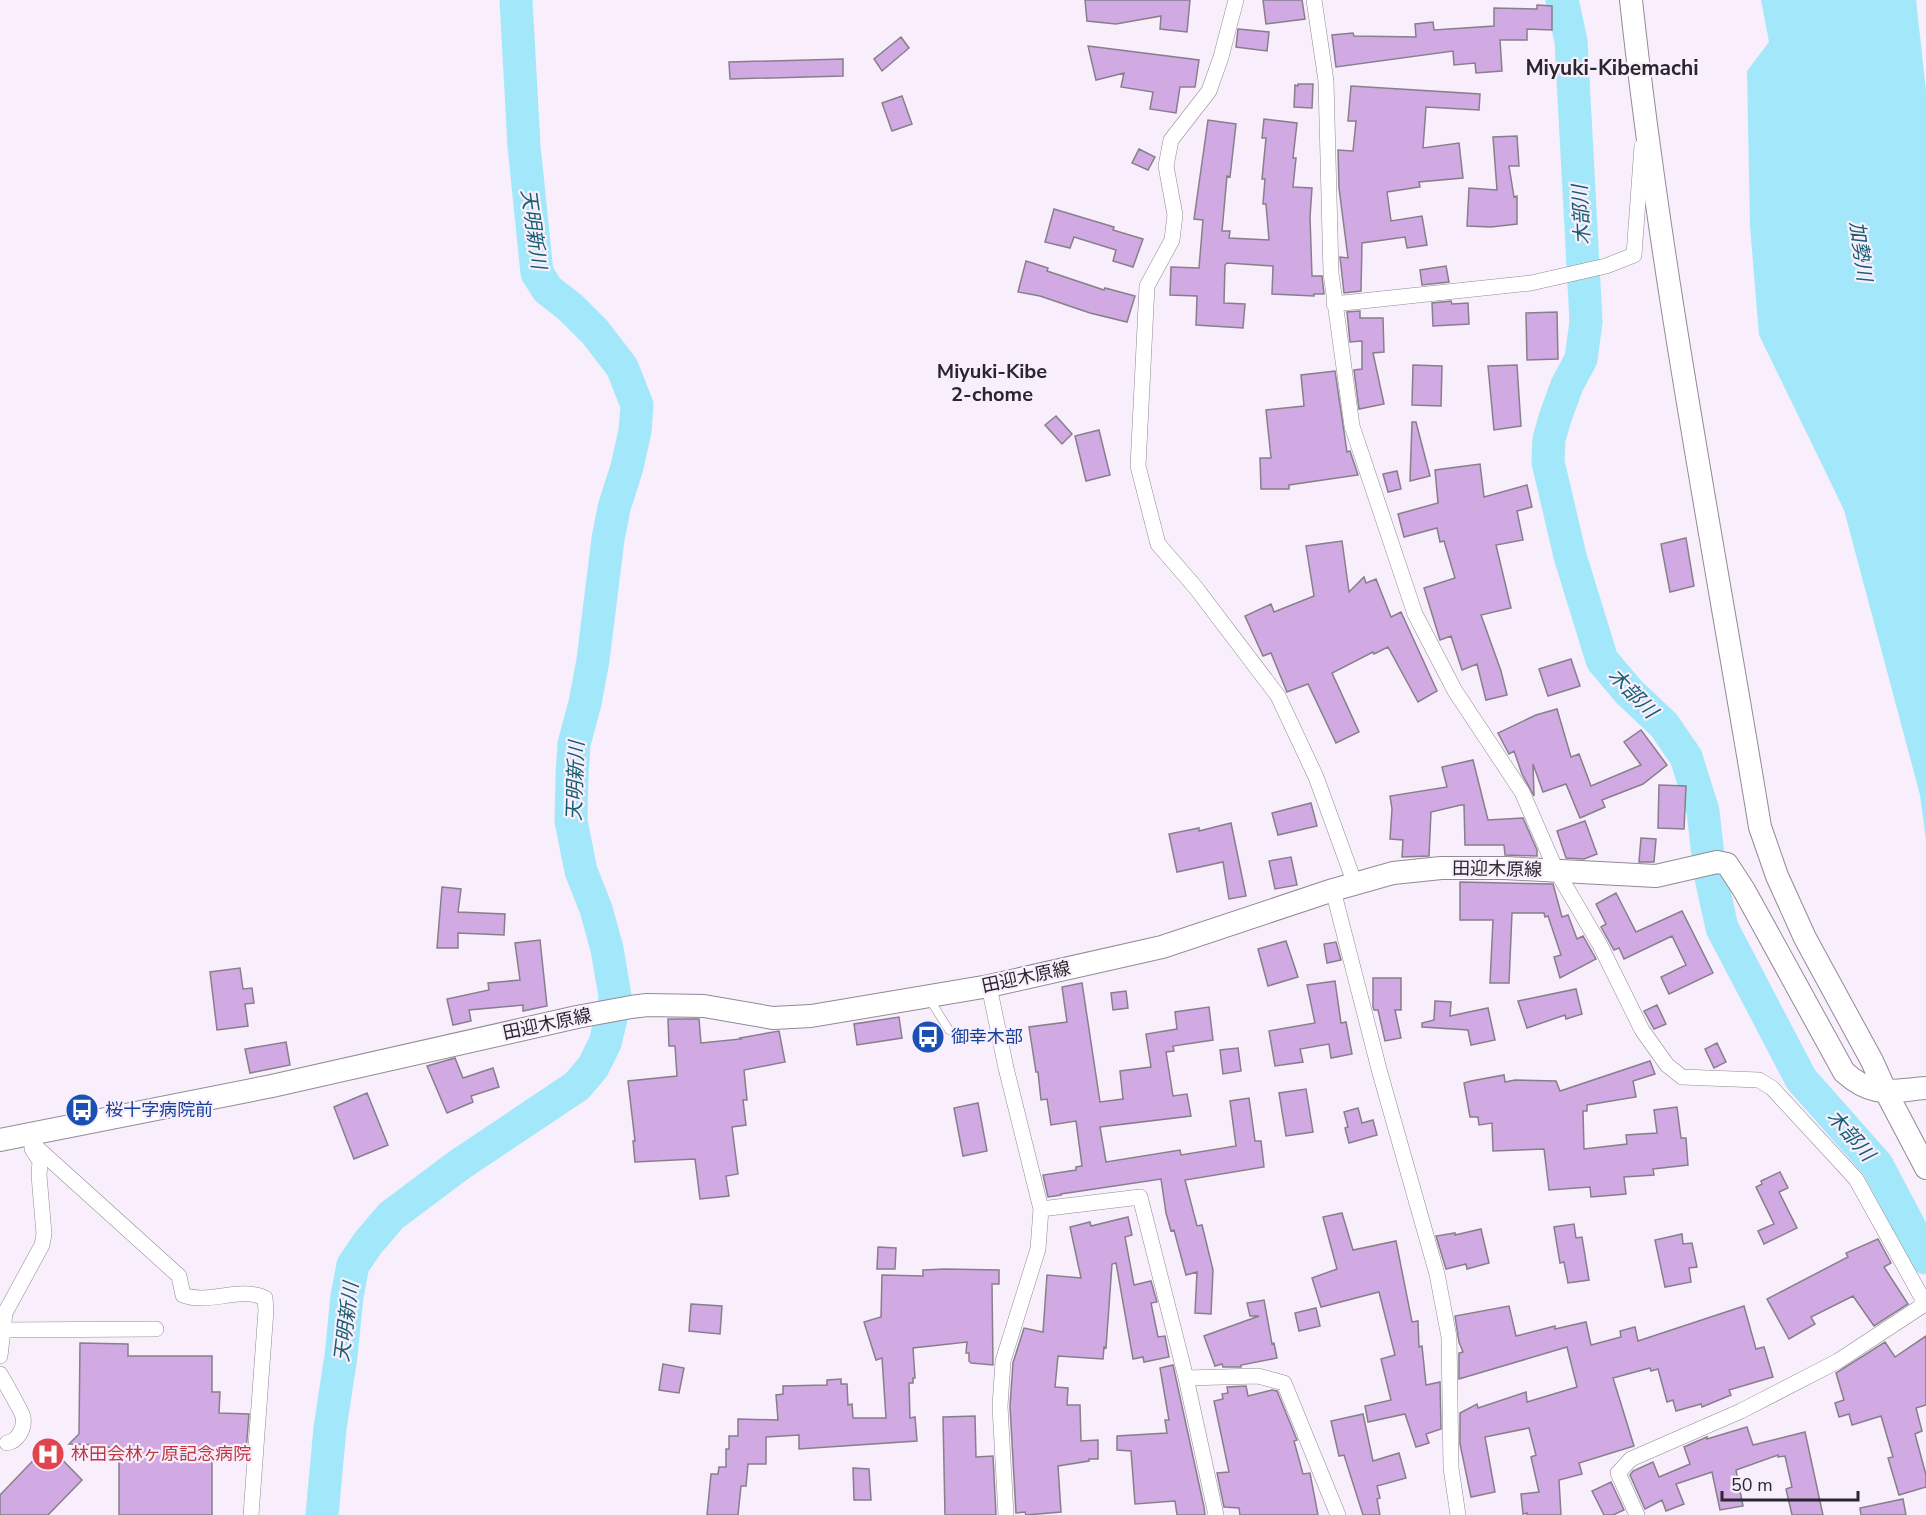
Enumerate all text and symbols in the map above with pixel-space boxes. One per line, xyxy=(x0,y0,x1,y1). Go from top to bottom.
district label: Miyuki-Kibemachi xyxy=(1525,54,1699,82)
water label: 木部川 xyxy=(1566,182,1597,246)
water label: 天明新川 xyxy=(515,188,553,273)
water label: 加勢川 xyxy=(1843,219,1878,285)
district label: Miyuki-Kibe 2-chome xyxy=(937,358,1047,408)
water label: 木部川 xyxy=(1602,662,1665,726)
water label: 天明新川 xyxy=(561,739,590,821)
street label: 田迎木原線 xyxy=(1452,856,1542,882)
street label: 田迎木原線 xyxy=(979,956,1073,998)
street label: 田迎木原線 xyxy=(500,1003,594,1045)
bus stop icon: 御幸木部 xyxy=(910,1019,946,1055)
place label: 御幸木部 xyxy=(951,1025,1023,1049)
bus stop icon: 桜十字病院前 xyxy=(64,1092,100,1128)
place label: 桜十字病院前 xyxy=(105,1098,213,1122)
water label: 木部川 xyxy=(1821,1104,1882,1168)
water label: 天明新川 xyxy=(328,1279,365,1363)
hospital icon: 林田会林ヶ原記念病院 xyxy=(30,1436,66,1472)
place label: 林田会林ヶ原記念病院 xyxy=(71,1442,251,1466)
scale bar xyxy=(1722,1464,1858,1502)
text: 50 m xyxy=(1731,1473,1773,1497)

